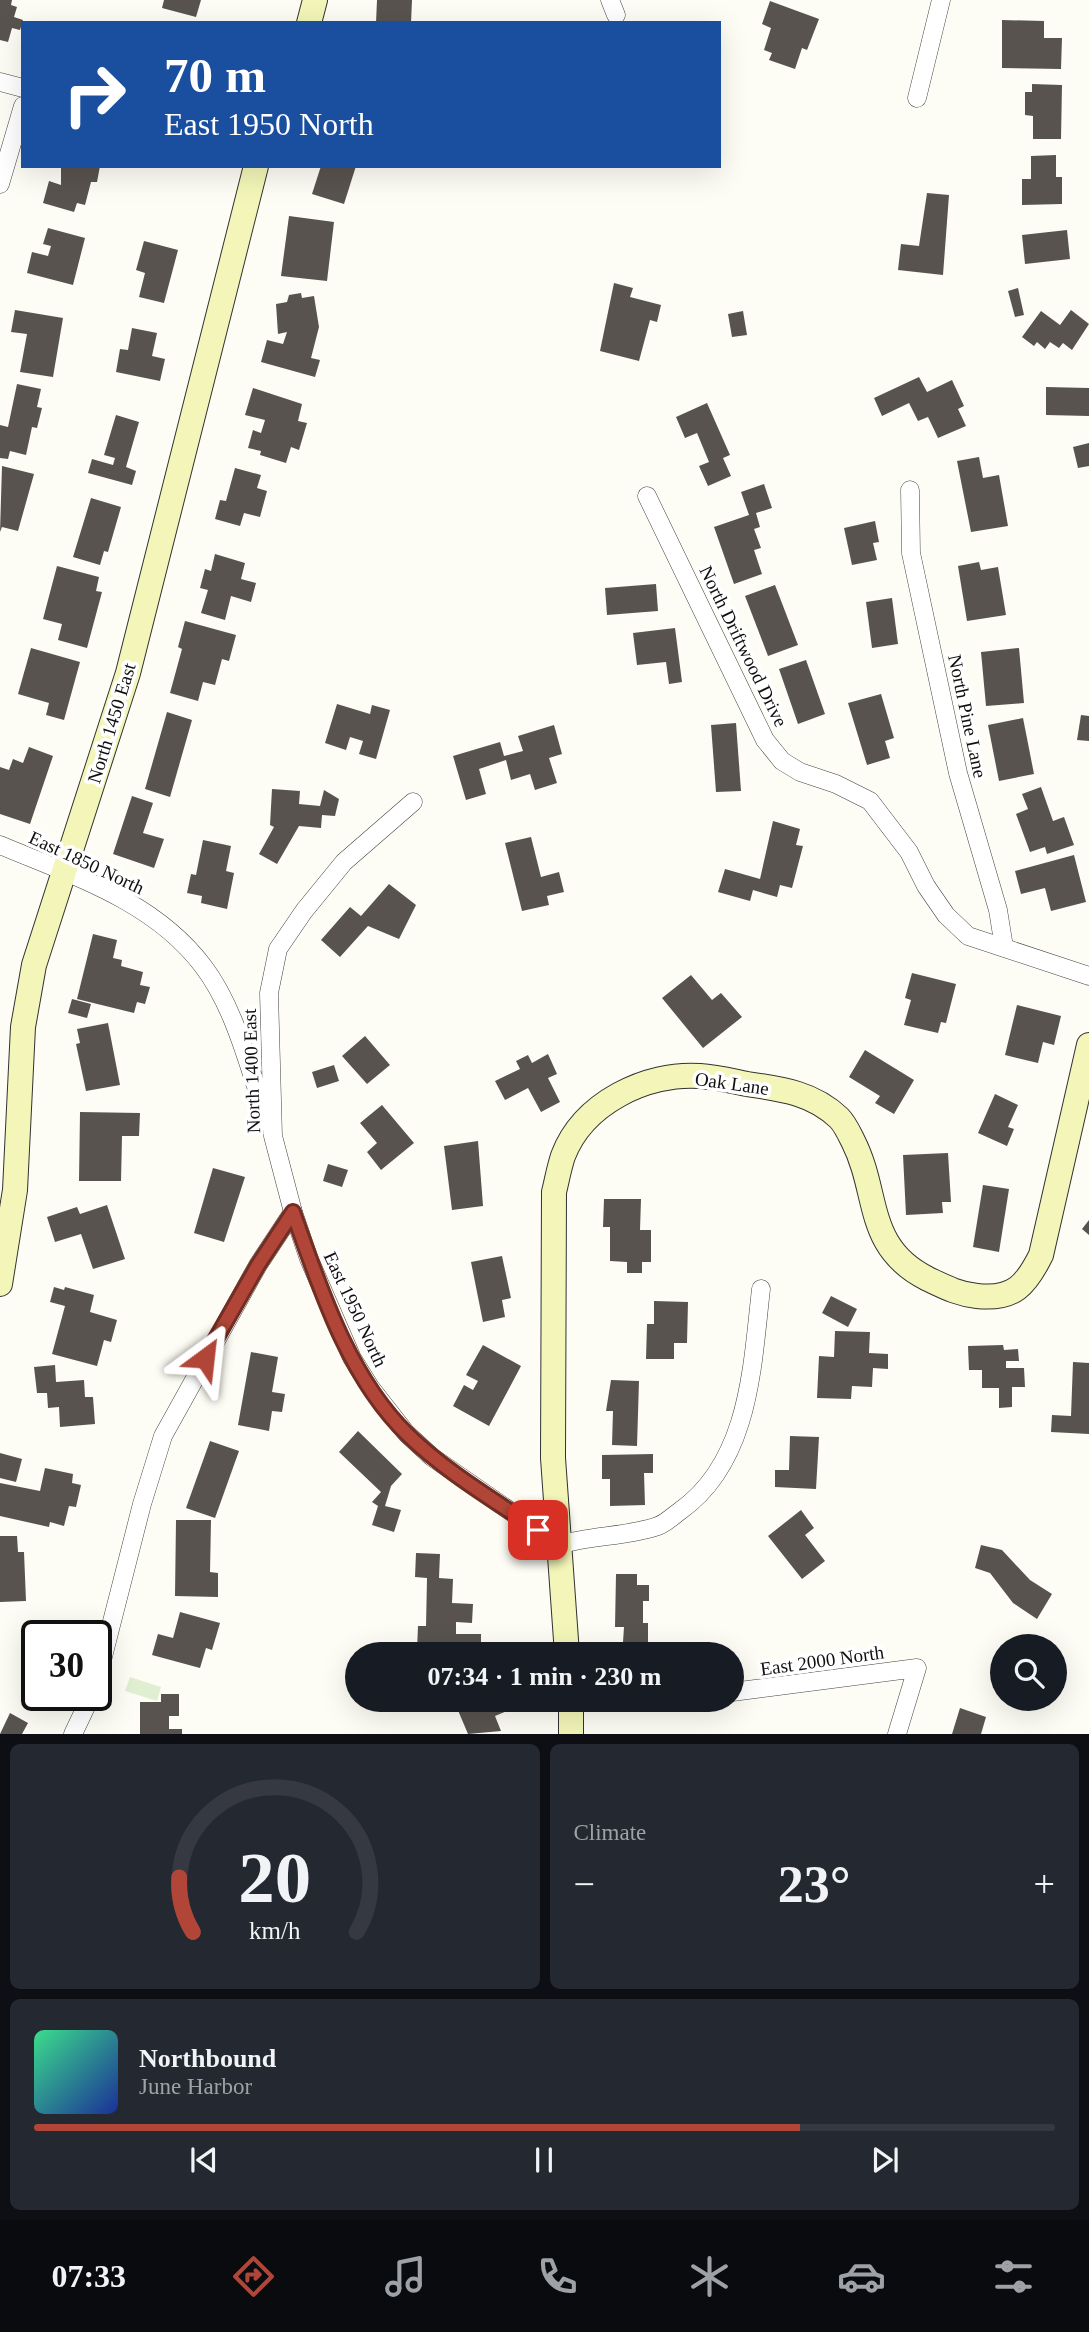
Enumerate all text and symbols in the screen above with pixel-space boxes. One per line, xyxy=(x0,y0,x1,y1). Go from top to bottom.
text: 70 m xyxy=(164,48,266,103)
icon: right xyxy=(49,49,140,140)
text: East 1950 North xyxy=(164,106,374,142)
street label: North Driftwood Drive xyxy=(695,562,792,730)
street label: North Pine Lane xyxy=(944,653,991,780)
street label: North 1450 East xyxy=(83,660,140,786)
street label: East 1850 North xyxy=(26,827,148,898)
street label: North 1400 East xyxy=(239,1008,264,1134)
street label: Oak Lane xyxy=(694,1068,770,1099)
street label: East 1950 North xyxy=(320,1248,392,1371)
position arrow xyxy=(168,1321,242,1395)
pin xyxy=(508,1500,568,1560)
icon: arrive xyxy=(519,1511,557,1549)
speed limit sign: 30 xyxy=(21,1620,112,1711)
map controls xyxy=(990,1634,1067,1711)
button: search xyxy=(990,1634,1067,1711)
street label: East 2000 North xyxy=(759,1641,886,1680)
text: 07:34 · 1 min · 230 m xyxy=(428,1662,662,1691)
text: Climate xyxy=(574,1820,646,1845)
text: 20 xyxy=(238,1838,311,1919)
text: 23° xyxy=(778,1856,851,1913)
text: − xyxy=(574,1863,595,1905)
text: + xyxy=(1034,1863,1055,1905)
text: km/h xyxy=(249,1917,301,1944)
text: Northbound xyxy=(139,2044,276,2073)
text: June Harbor xyxy=(139,2074,252,2099)
icon: previous xyxy=(185,2141,223,2179)
icon: pause xyxy=(525,2141,563,2179)
icon: next xyxy=(866,2141,904,2179)
icon: directions xyxy=(229,2252,278,2301)
icon: music xyxy=(381,2252,430,2301)
icon: phone xyxy=(533,2252,582,2301)
icon: climate xyxy=(685,2252,734,2301)
icon: car xyxy=(837,2252,886,2301)
icon: filters xyxy=(989,2252,1038,2301)
text: 07:33 xyxy=(51,2258,126,2294)

